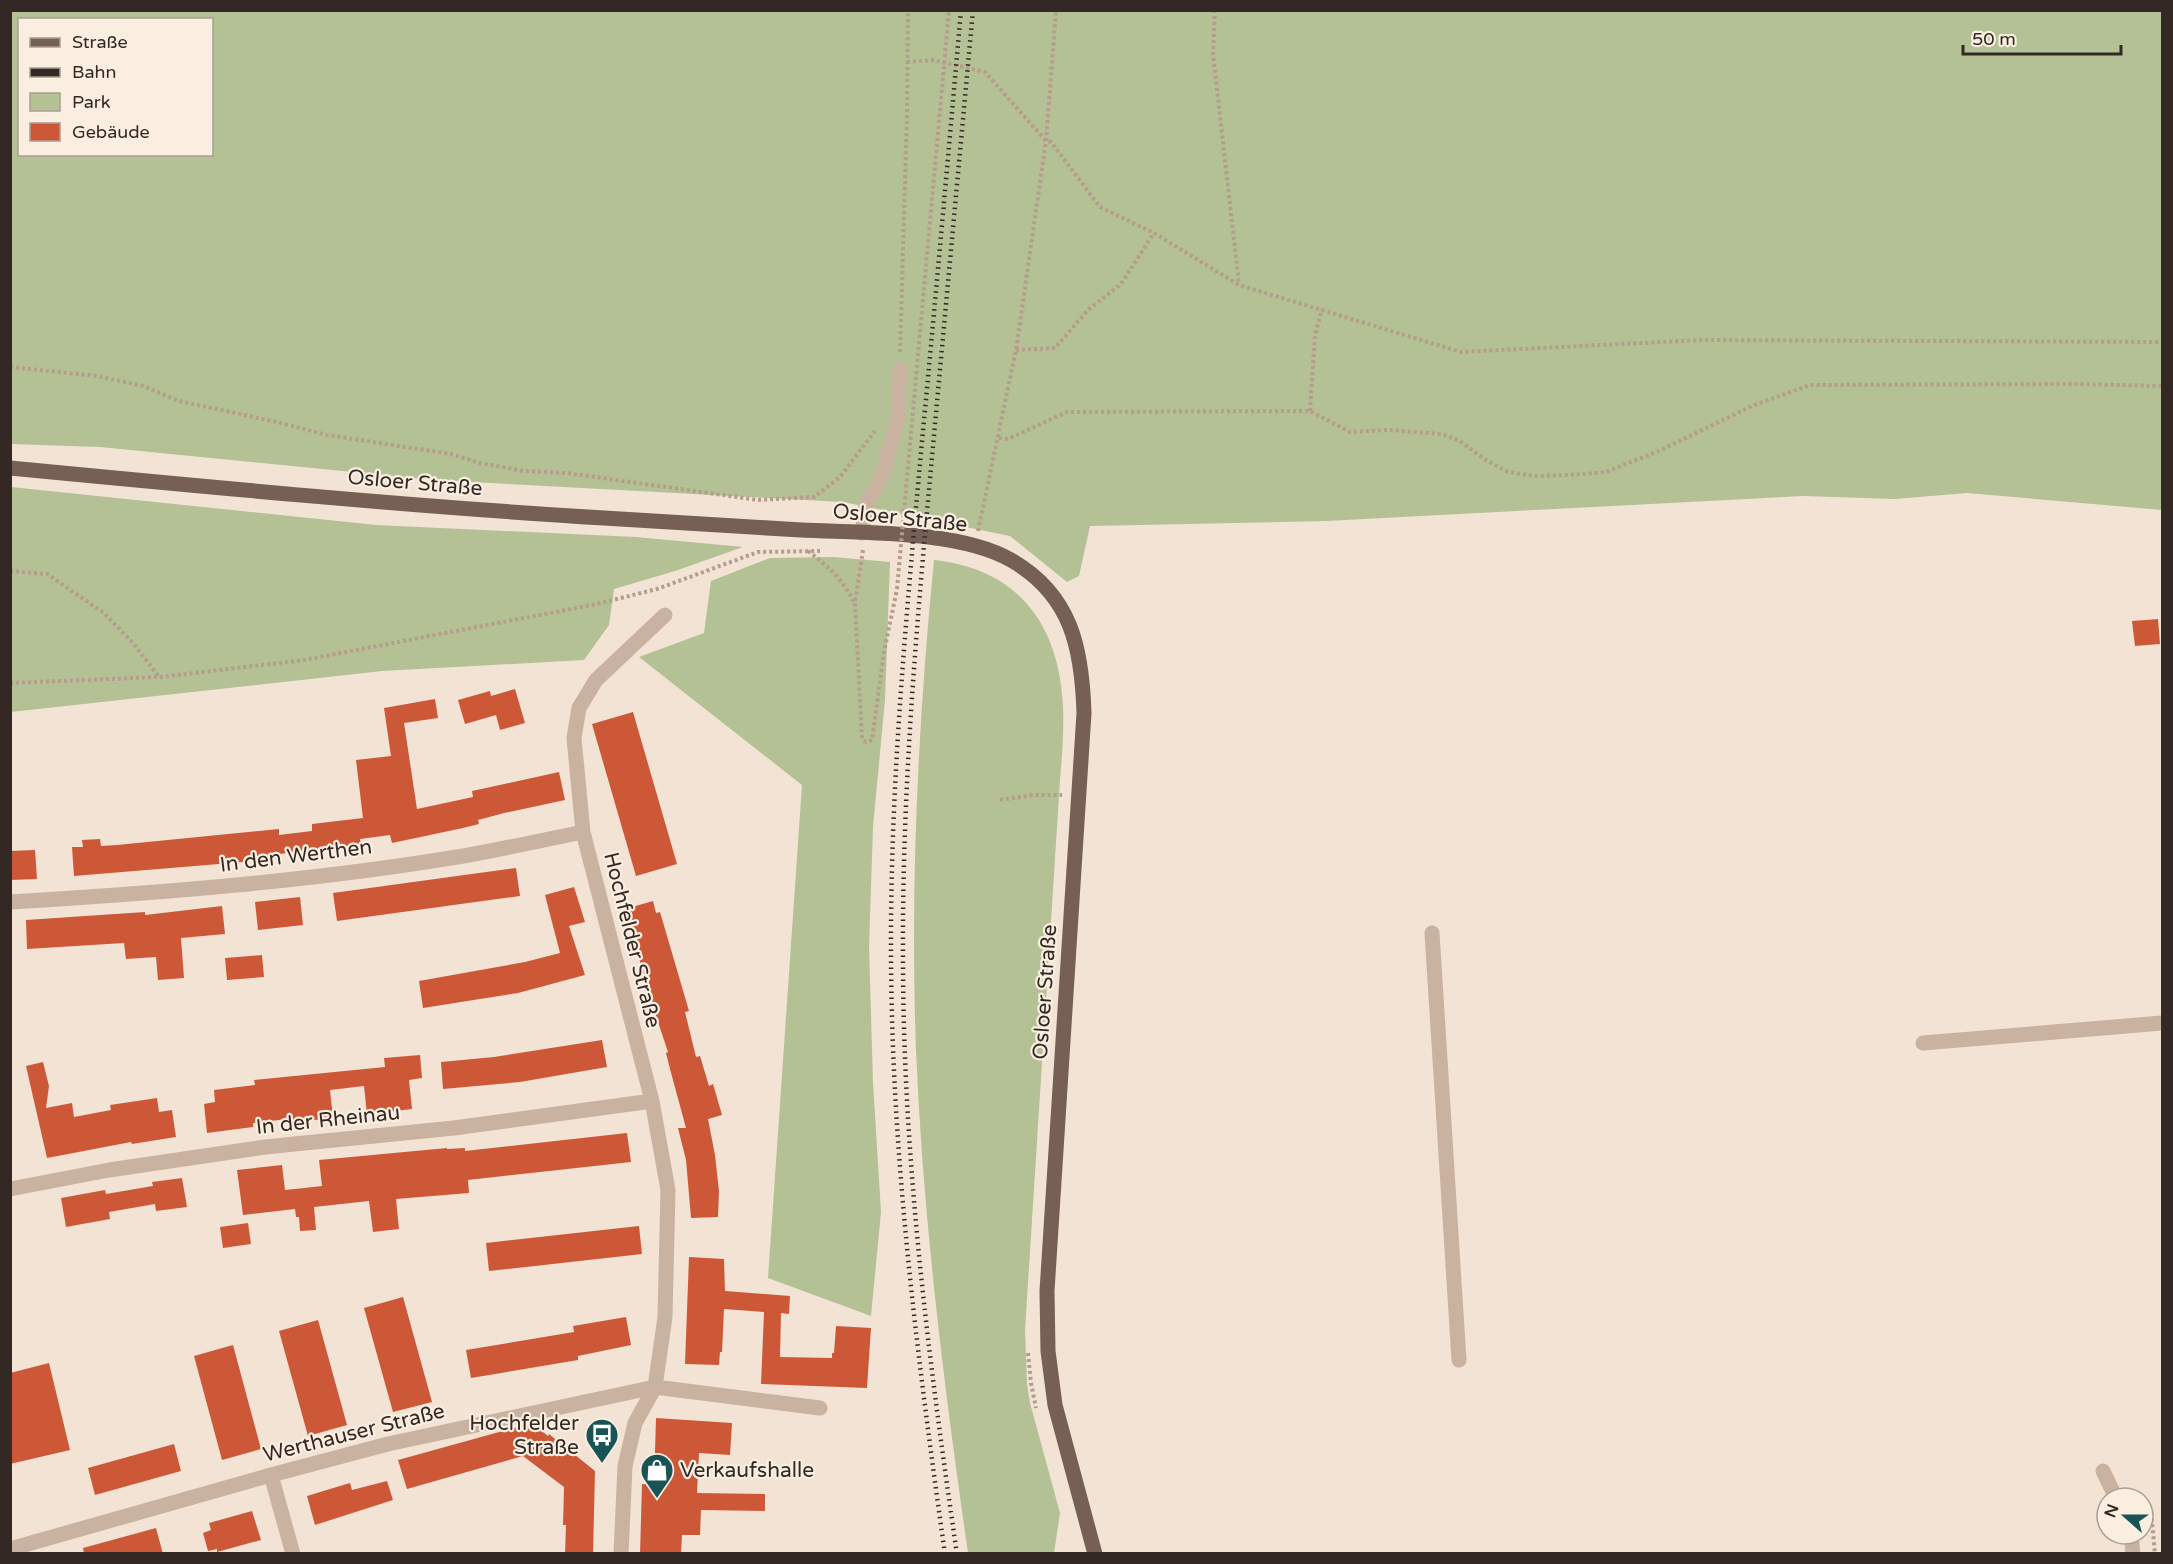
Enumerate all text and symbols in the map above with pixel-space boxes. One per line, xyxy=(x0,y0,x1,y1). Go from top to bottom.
legend xyxy=(18,18,213,156)
scale bar xyxy=(1963,18,2120,56)
text: 50 m xyxy=(1972,28,2016,50)
text: Straße xyxy=(72,31,128,53)
text: Bahn xyxy=(72,61,117,83)
text: Park xyxy=(72,91,111,113)
text: Gebäude xyxy=(72,121,150,143)
street label: Osloer Straße xyxy=(346,465,484,501)
street label: Osloer Straße xyxy=(831,498,969,538)
street label: In den Werthen xyxy=(218,834,374,878)
street label: Hochfelder Straße xyxy=(598,850,666,1031)
street label: Osloer Straße xyxy=(1028,923,1062,1060)
street label: In der Rheinau xyxy=(255,1100,401,1140)
street label: Werthauser Straße xyxy=(261,1398,447,1468)
place label: Hochfelder Straße xyxy=(469,1411,579,1460)
bus stop icon: Hochfelder Straße xyxy=(584,1417,620,1464)
shop icon: Verkaufshalle xyxy=(639,1452,675,1499)
place label: Verkaufshalle xyxy=(680,1458,814,1483)
north arrow xyxy=(2095,1486,2155,1546)
text: N xyxy=(2100,1501,2124,1521)

